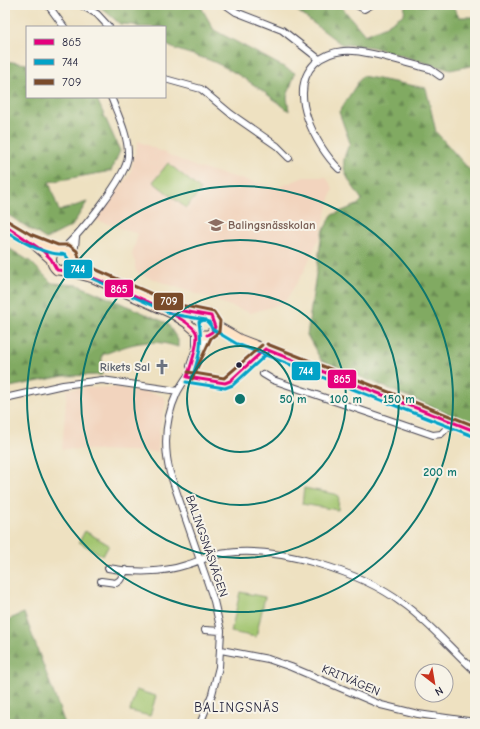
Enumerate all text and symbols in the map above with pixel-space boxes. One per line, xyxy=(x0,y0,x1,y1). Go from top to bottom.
legend xyxy=(26,26,166,98)
text: 865 xyxy=(62,35,81,49)
text: 744 xyxy=(62,55,79,69)
text: 709 xyxy=(62,75,81,89)
school or university icon: Balingsnässkolan xyxy=(207,216,225,234)
place label: Balingsnässkolan xyxy=(228,218,316,232)
line badge: 744 xyxy=(63,259,93,279)
text: 744 xyxy=(71,263,85,276)
line badge: 865 xyxy=(104,279,134,298)
text: 865 xyxy=(110,283,128,296)
line badge: 709 xyxy=(153,292,184,311)
text: 709 xyxy=(161,295,178,308)
church icon: Rikets Sal xyxy=(153,358,171,376)
place label: Rikets Sal xyxy=(100,360,150,374)
unlabelled marker xyxy=(234,360,244,370)
line badge: 744 xyxy=(291,361,321,381)
text: 744 xyxy=(299,365,313,378)
line badge: 865 xyxy=(327,369,357,389)
text: 865 xyxy=(333,373,351,386)
centre of rings xyxy=(233,392,247,406)
text: 50 m xyxy=(279,392,307,406)
text: 100 m xyxy=(330,392,362,406)
text: 150 m xyxy=(383,392,415,406)
text: 200 m xyxy=(423,465,457,479)
street label: BALINGSNÄSVÄGEN xyxy=(183,493,231,599)
street label: KRITVÄGEN xyxy=(320,662,382,698)
north arrow xyxy=(414,663,454,703)
text: N xyxy=(432,684,445,699)
district label: BALINGSNÄS xyxy=(194,699,280,715)

